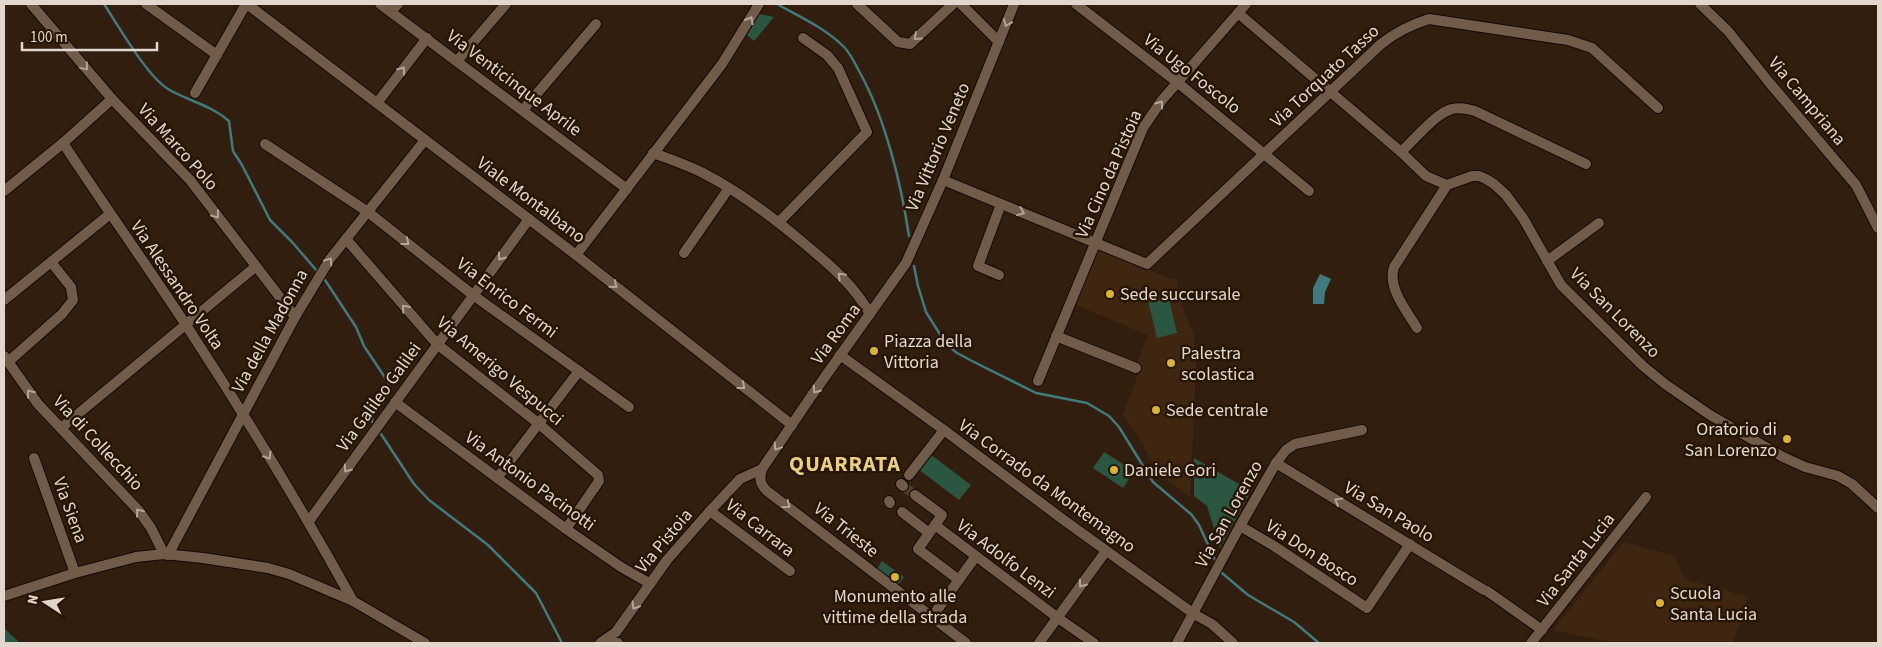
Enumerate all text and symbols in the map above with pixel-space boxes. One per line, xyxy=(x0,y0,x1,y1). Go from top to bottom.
one-way arrow xyxy=(743,16,753,25)
one-way arrow xyxy=(1003,18,1013,27)
street label: Via Torquato Tasso xyxy=(1265,19,1385,133)
scale bar xyxy=(22,20,158,52)
street label: Via Venticinque Aprile xyxy=(441,24,587,142)
text: 100 m xyxy=(30,27,68,48)
street label: Via Ugo Foscolo xyxy=(1138,28,1246,120)
one-way arrow xyxy=(914,31,923,40)
street label: Via Campriana xyxy=(1762,51,1852,151)
one-way arrow xyxy=(80,62,89,71)
one-way arrow xyxy=(396,66,405,76)
street label: Via Vittorio Veneto xyxy=(900,79,976,215)
street label: Via Marco Polo xyxy=(132,98,224,196)
one-way arrow xyxy=(1154,100,1163,109)
street label: Via Cino da Pistoia xyxy=(1070,106,1148,242)
street label: Viale Montalbano xyxy=(471,151,591,249)
one-way arrow xyxy=(1016,206,1024,216)
one-way arrow xyxy=(210,209,219,219)
street label: Via Alessandro Volta xyxy=(124,215,230,355)
one-way arrow xyxy=(400,236,409,244)
one-way arrow xyxy=(498,251,507,261)
street label: Via Enrico Fermi xyxy=(451,252,563,344)
one-way arrow xyxy=(323,257,332,266)
street label: Via San Lorenzo xyxy=(1564,262,1666,364)
street label: Via della Madonna xyxy=(226,265,314,397)
one-way arrow xyxy=(837,272,846,281)
one-way arrow xyxy=(608,280,617,288)
place label: Sede succursale xyxy=(1120,282,1241,307)
marker: Sede succursale xyxy=(1104,288,1116,300)
street label: Via Roma xyxy=(805,298,867,370)
one-way arrow xyxy=(402,304,411,313)
street label: Via Amerigo Vespucci xyxy=(431,310,569,432)
place label: Piazza della Vittoria xyxy=(884,329,972,375)
street label: Via Galileo Galilei xyxy=(331,337,427,457)
place label: Palestra scolastica xyxy=(1181,341,1255,387)
marker: Piazza della Vittoria xyxy=(868,345,880,357)
marker: Palestra scolastica xyxy=(1165,357,1177,369)
one-way arrow xyxy=(736,380,746,389)
one-way arrow xyxy=(813,384,822,394)
one-way arrow xyxy=(27,390,35,399)
street label: Via di Collecchio xyxy=(47,390,149,496)
place label: Sede centrale xyxy=(1166,398,1268,423)
marker: Sede centrale xyxy=(1150,404,1162,416)
street label: Via Corrado da Montemagno xyxy=(953,413,1141,559)
place label: Oratorio di San Lorenzo xyxy=(1685,417,1777,463)
street label: Via Antonio Pacinotti xyxy=(460,425,600,537)
marker: Oratorio di San Lorenzo xyxy=(1781,433,1793,445)
one-way arrow xyxy=(774,441,783,451)
district label: QUARRATA xyxy=(789,448,901,480)
one-way arrow xyxy=(262,451,272,460)
street label: Via San Lorenzo xyxy=(1189,456,1269,572)
place label: Daniele Gori xyxy=(1124,458,1216,483)
one-way arrow xyxy=(344,463,352,472)
marker: Daniele Gori xyxy=(1108,464,1120,476)
street label: Via Siena xyxy=(47,474,93,546)
street label: Via San Paolo xyxy=(1339,475,1439,549)
street label: Via Carrara xyxy=(720,493,800,563)
street label: Via Trieste xyxy=(808,497,884,564)
one-way arrow xyxy=(1335,497,1344,507)
one-way arrow xyxy=(781,500,790,508)
street label: Via Pistoia xyxy=(630,503,698,579)
street label: Via Santa Lucia xyxy=(1531,508,1621,612)
one-way arrow xyxy=(137,509,145,518)
street label: Via Adolfo Lenzi xyxy=(951,513,1061,605)
street label: Via Don Bosco xyxy=(1261,514,1363,592)
marker: Monumento alle vittime della strada xyxy=(889,571,901,583)
north arrow xyxy=(20,577,70,627)
one-way arrow xyxy=(1079,578,1088,588)
place label: Scuola Santa Lucia xyxy=(1670,581,1757,627)
place label: Monumento alle vittime della strada xyxy=(823,584,967,630)
text: N xyxy=(23,593,44,606)
marker: Scuola Santa Lucia xyxy=(1654,597,1666,609)
one-way arrow xyxy=(632,600,641,610)

